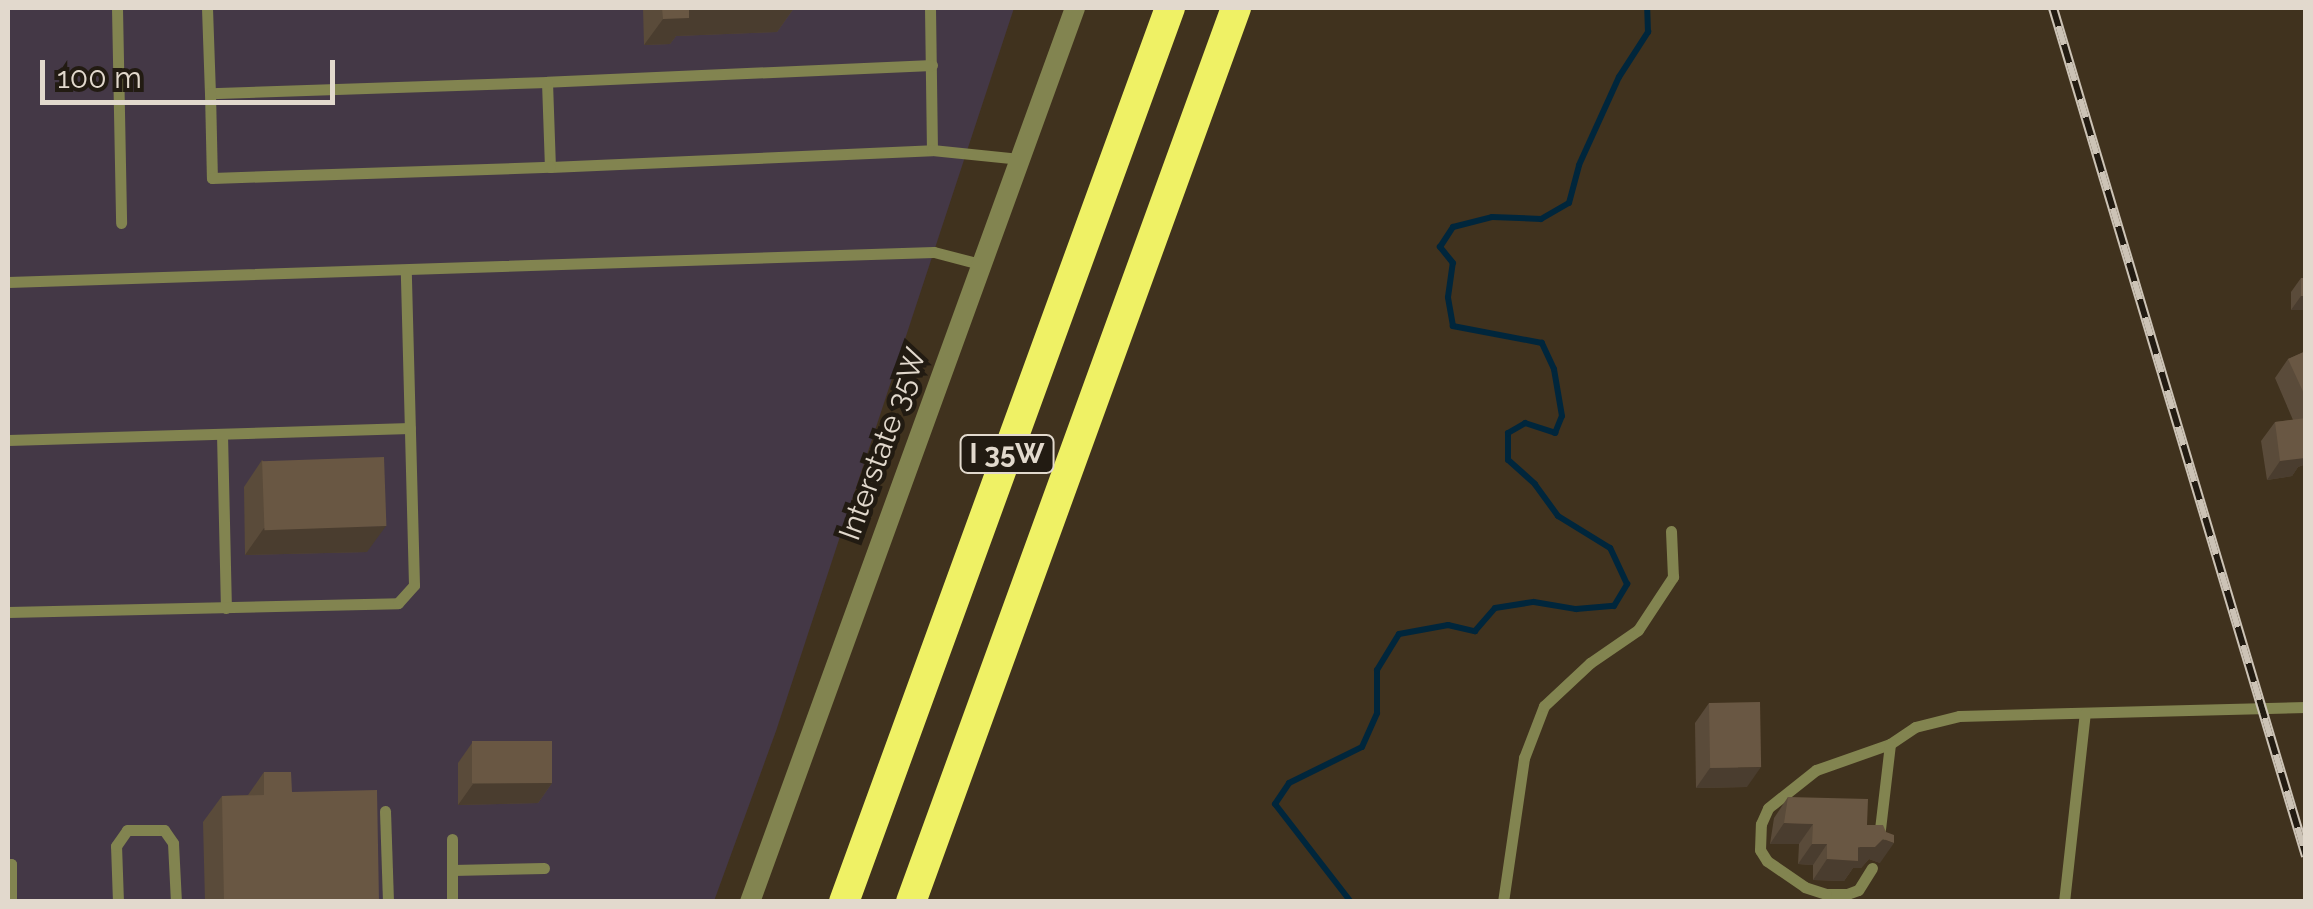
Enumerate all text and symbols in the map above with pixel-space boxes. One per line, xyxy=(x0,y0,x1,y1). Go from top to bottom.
scale bar xyxy=(45,40,340,102)
text: 100 m xyxy=(57,60,142,95)
street label: Interstate 35W xyxy=(832,343,934,545)
road number: I 35W xyxy=(960,431,1054,477)

